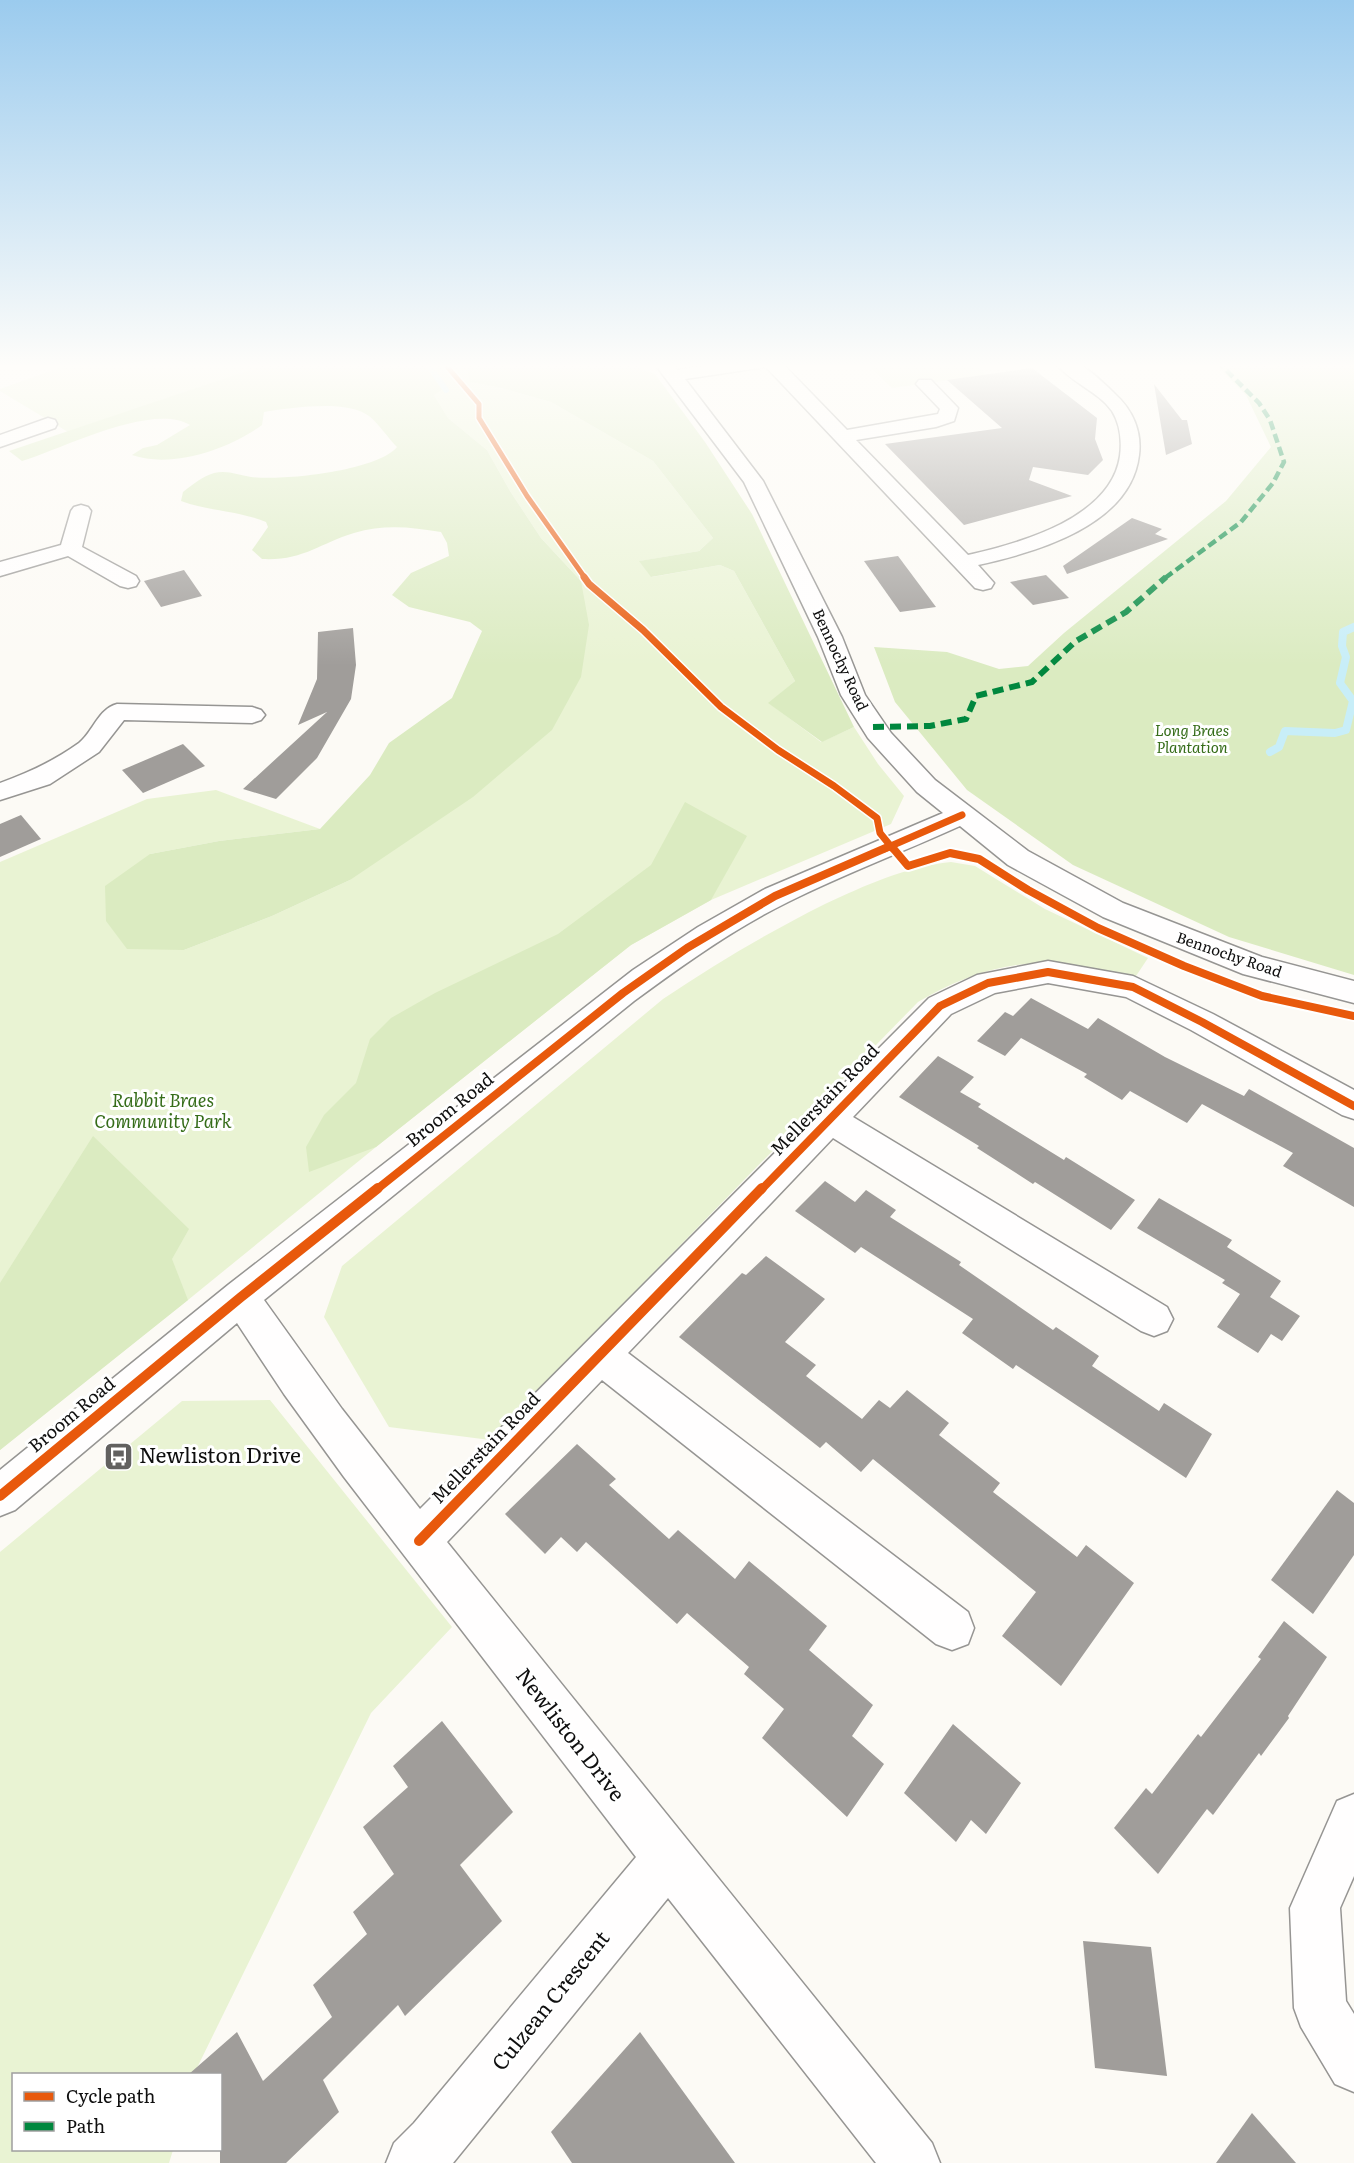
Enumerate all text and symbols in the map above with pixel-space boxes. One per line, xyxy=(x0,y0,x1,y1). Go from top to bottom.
street label: Bennochy Road xyxy=(808,604,875,714)
park label: Long Braes Plantation xyxy=(1155,718,1229,758)
street label: Bennochy Road xyxy=(1174,925,1285,982)
street label: Mellerstain Road xyxy=(763,1037,884,1161)
street label: Broom Road xyxy=(399,1065,499,1153)
park label: Rabbit Braes Community Park xyxy=(94,1086,232,1134)
street label: Broom Road xyxy=(22,1369,120,1458)
street label: Mellerstain Road xyxy=(424,1385,545,1509)
place label: Newliston Drive xyxy=(139,1438,301,1469)
bus stop icon: Newliston Drive xyxy=(102,1440,134,1472)
street label: Newliston Drive xyxy=(510,1660,634,1807)
street label: Culzean Crescent xyxy=(483,1922,616,2076)
legend xyxy=(12,2073,222,2151)
text: Cycle path xyxy=(66,2082,155,2109)
text: Path xyxy=(66,2112,105,2139)

